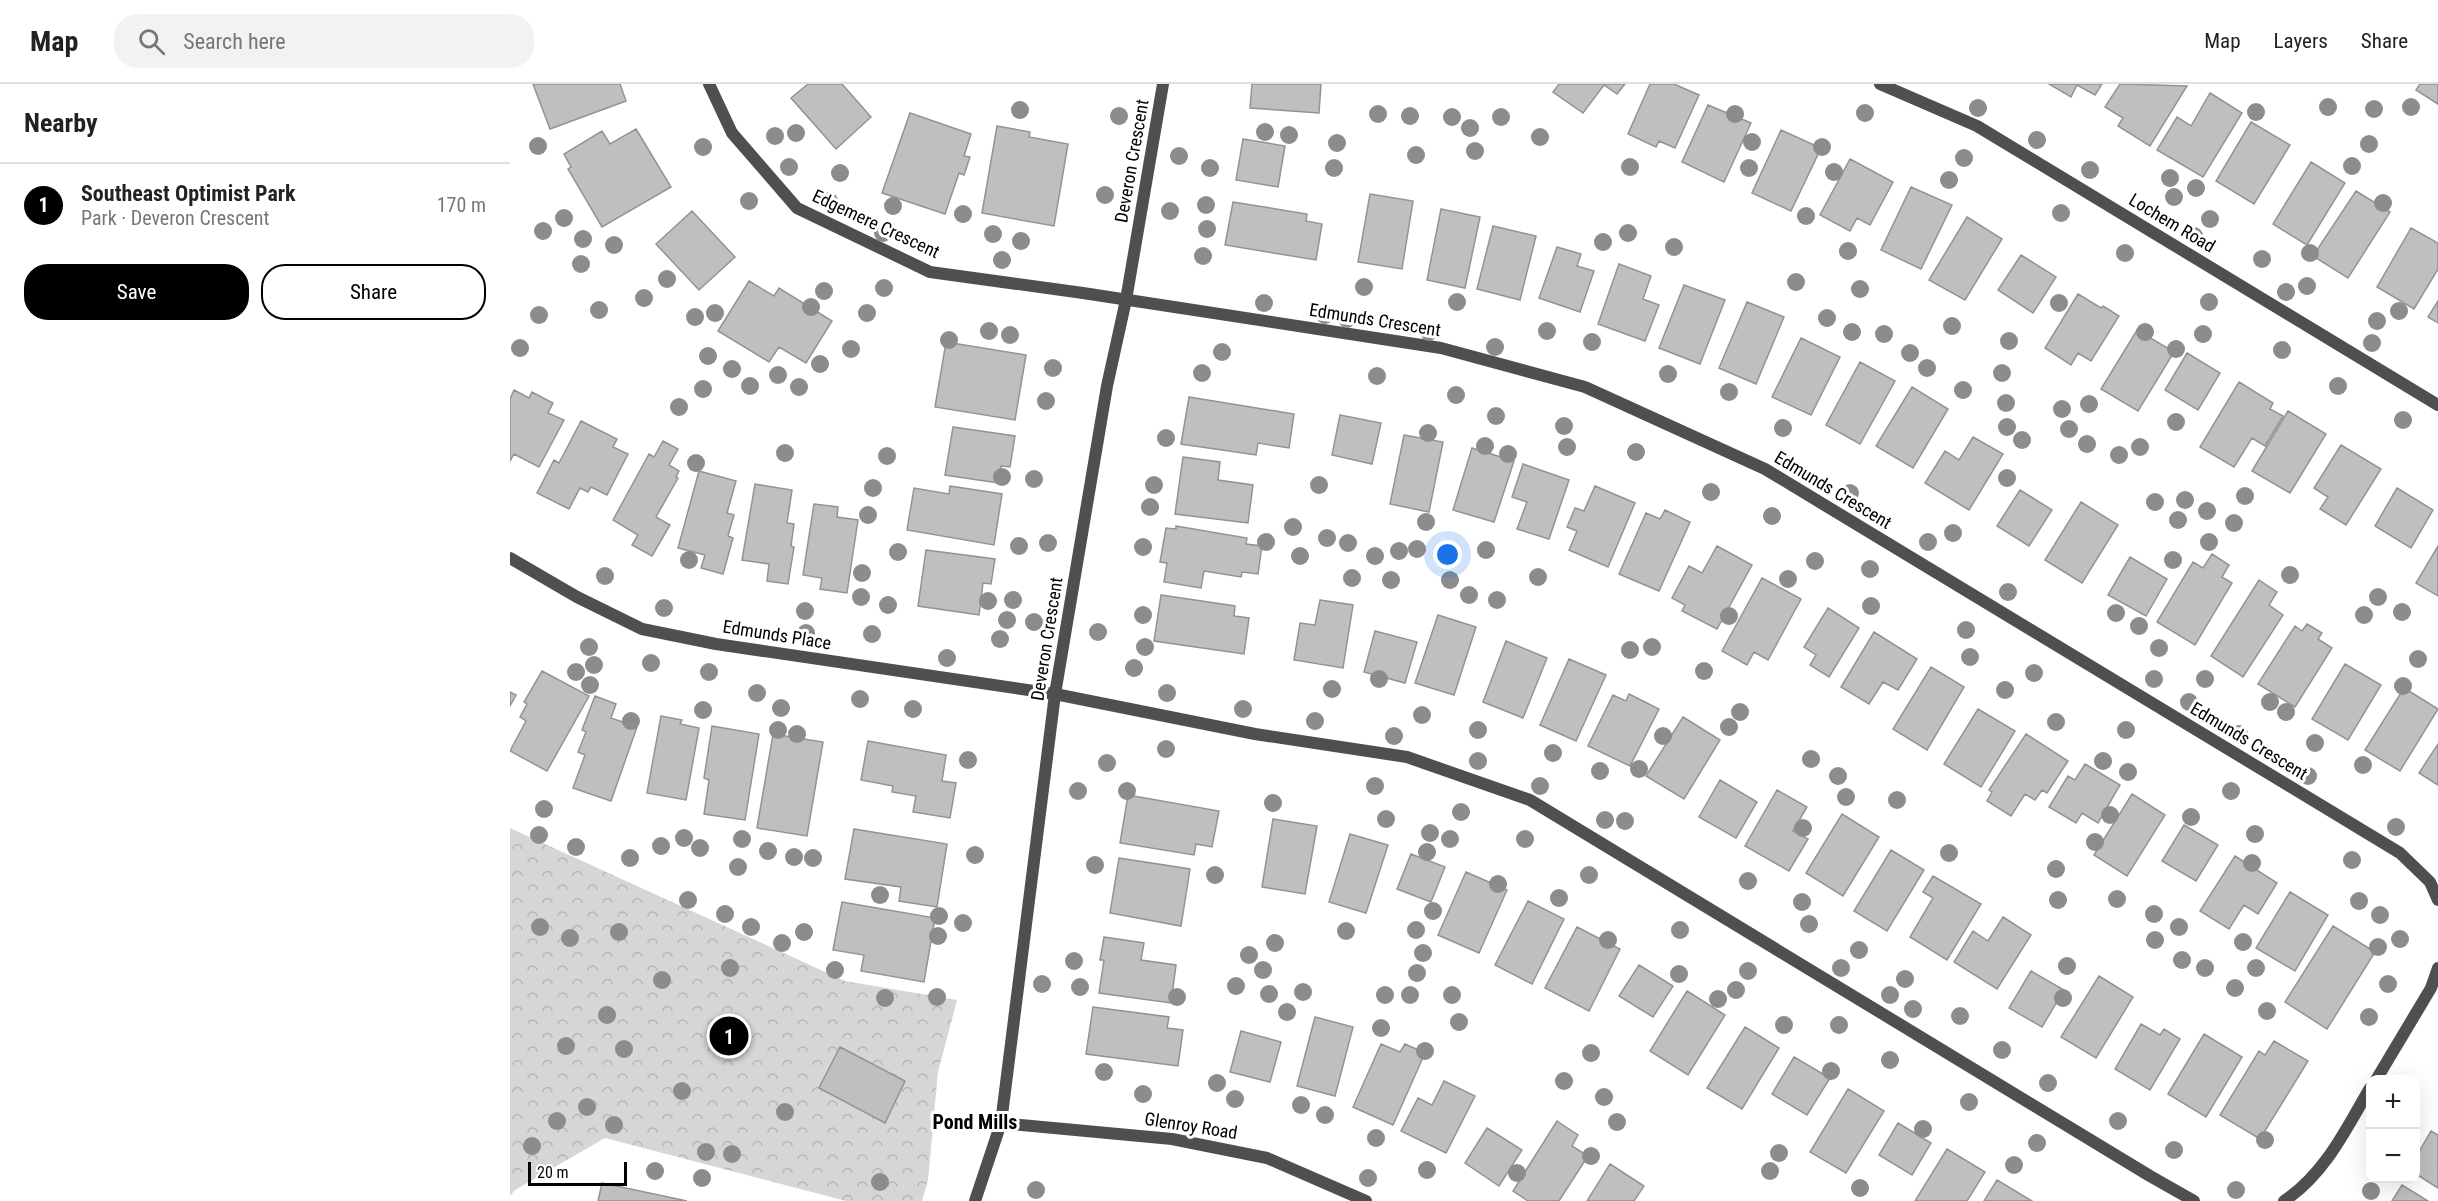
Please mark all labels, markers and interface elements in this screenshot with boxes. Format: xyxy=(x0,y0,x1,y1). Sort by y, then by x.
search box xyxy=(114,14,534,68)
text: Map xyxy=(30,25,78,58)
icon: search xyxy=(135,25,168,58)
text: Search here xyxy=(183,29,286,54)
text: Map xyxy=(2204,29,2241,53)
text: Layers xyxy=(2274,29,2328,53)
text: Share xyxy=(2361,29,2408,53)
street label: Deveron Crescent xyxy=(1110,98,1153,224)
text: Nearby xyxy=(24,108,98,138)
text: Southeast Optimist Park xyxy=(81,181,296,206)
street label: Edgemere Crescent xyxy=(809,185,943,262)
street label: Lochem Road xyxy=(2125,189,2219,257)
text: 1 xyxy=(38,193,49,217)
text: 170 m xyxy=(437,193,486,217)
text: Park · Deveron Crescent xyxy=(81,206,269,230)
button: Save xyxy=(24,264,249,320)
button: Share xyxy=(261,264,486,320)
street label: Edmunds Crescent xyxy=(1308,299,1442,340)
street label: Edmunds Crescent xyxy=(1771,446,1896,533)
your location xyxy=(1433,540,1462,569)
street label: Deveron Crescent xyxy=(1026,576,1067,702)
street label: Edmunds Place xyxy=(721,616,833,653)
street label: Edmunds Crescent xyxy=(2187,697,2312,784)
pin: 1 xyxy=(710,1014,748,1058)
map controls xyxy=(2366,1075,2420,1183)
button: + xyxy=(2366,1075,2420,1129)
street label: Glenroy Road xyxy=(1143,1108,1239,1143)
district label: Pond Mills xyxy=(933,1110,1017,1134)
button: − xyxy=(2366,1129,2420,1183)
scale bar xyxy=(528,1159,627,1186)
text: 20 m xyxy=(537,1163,569,1182)

